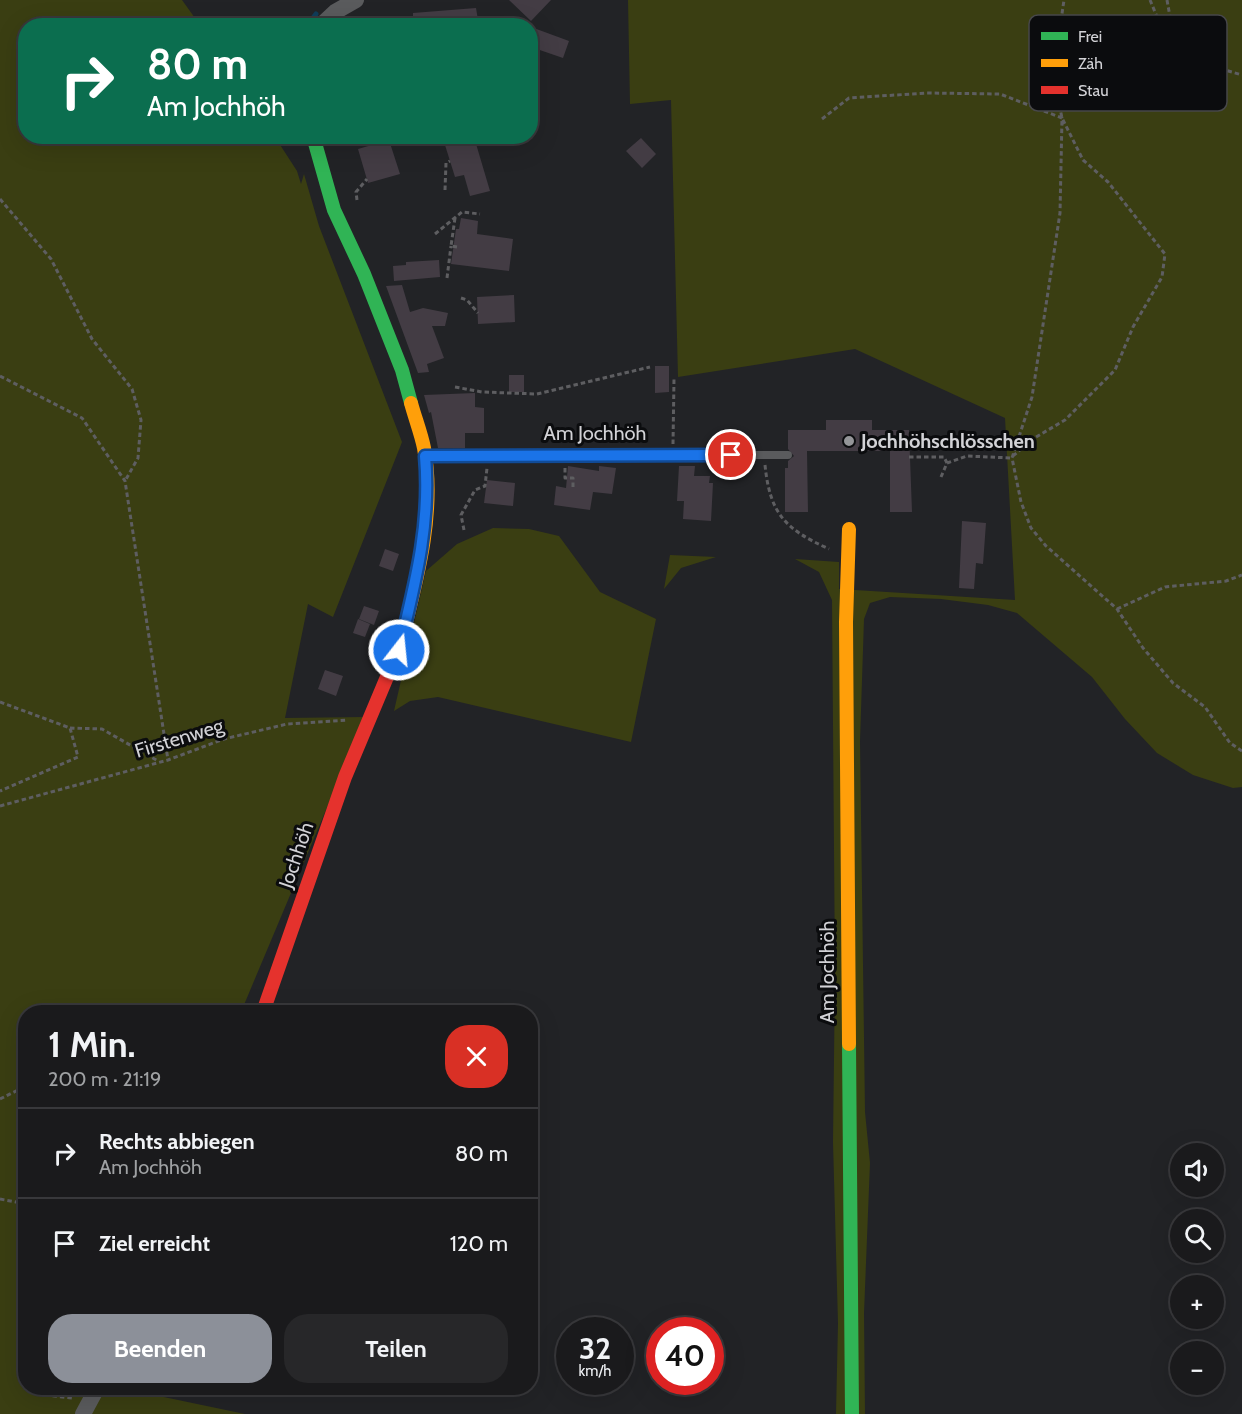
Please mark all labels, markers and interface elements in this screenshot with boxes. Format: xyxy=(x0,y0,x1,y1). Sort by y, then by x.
legend xyxy=(1029,15,1227,111)
text: Frei xyxy=(1078,27,1102,46)
text: 80 m xyxy=(147,38,248,90)
icon: right xyxy=(48,42,126,120)
text: Zäh xyxy=(1078,54,1103,73)
text: Stau xyxy=(1078,81,1109,100)
text: Am Jochhöh xyxy=(147,90,286,123)
street label: Am Jochhöh xyxy=(544,421,646,445)
pin xyxy=(705,429,756,480)
place label: Jochhöhschlösschen xyxy=(860,429,1035,453)
marker: Jochhöhschlösschen xyxy=(842,434,856,448)
icon: arrive xyxy=(714,438,747,471)
position arrow xyxy=(367,618,431,682)
street label: Firstenweg xyxy=(132,713,227,763)
street label: Jochhöh xyxy=(273,819,318,892)
street label: Am Jochhöh xyxy=(815,921,839,1023)
text: 1 Min. xyxy=(48,1022,136,1066)
button: close xyxy=(445,1025,508,1088)
text: 200 m · 21:19 xyxy=(48,1067,161,1091)
text: Rechts abbiegen xyxy=(99,1128,255,1155)
icon: right xyxy=(48,1137,81,1170)
text: 80 m xyxy=(455,1140,508,1167)
map controls xyxy=(1170,1143,1224,1395)
button: sound xyxy=(1170,1143,1224,1197)
text: Am Jochhöh xyxy=(99,1155,202,1179)
button: search xyxy=(1170,1209,1224,1263)
icon: arrive xyxy=(48,1227,81,1260)
text: Ziel erreicht xyxy=(99,1230,210,1257)
text: 120 m xyxy=(450,1230,508,1257)
button: + xyxy=(1170,1275,1224,1329)
button: Beenden xyxy=(48,1314,272,1383)
button: Teilen xyxy=(284,1314,508,1383)
speed limit sign: 40 xyxy=(646,1317,724,1395)
text: 32 xyxy=(579,1330,611,1367)
button: − xyxy=(1170,1341,1224,1395)
text: km/h xyxy=(579,1362,611,1380)

